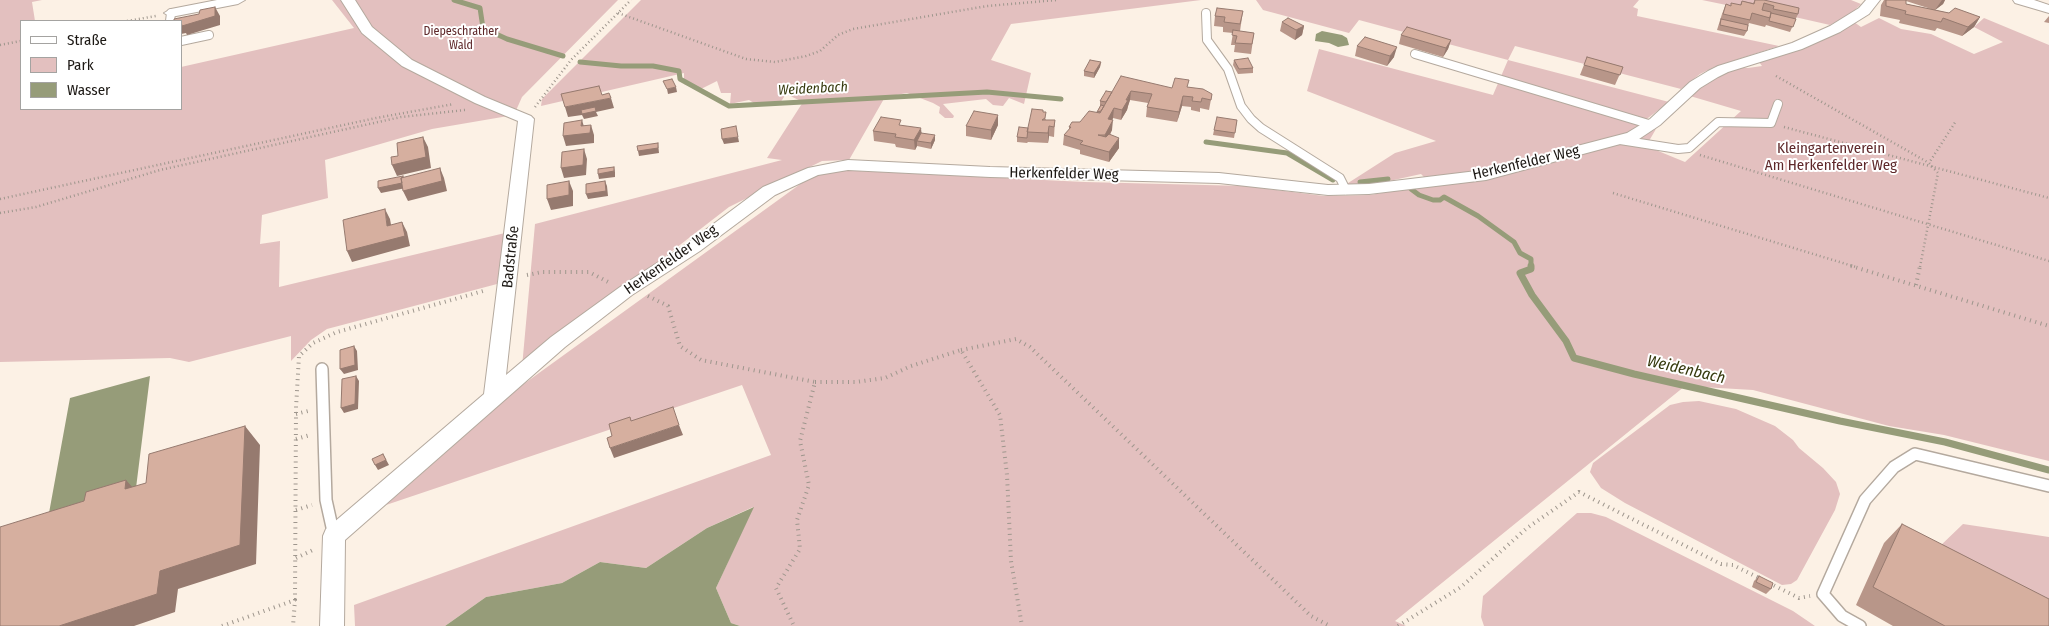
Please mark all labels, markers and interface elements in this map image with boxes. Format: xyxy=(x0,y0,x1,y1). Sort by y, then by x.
legend xyxy=(20,20,182,110)
park label: Diepeschrather Wald xyxy=(424,25,498,53)
text: Straße xyxy=(67,31,107,49)
text: Park xyxy=(67,56,94,74)
water label: Weidenbach xyxy=(778,79,848,99)
text: Wasser xyxy=(67,81,110,99)
park label: Kleingartenverein Am Herkenfelder Weg xyxy=(1765,140,1897,175)
street label: Herkenfelder Weg xyxy=(1471,142,1581,184)
street label: Herkenfelder Weg xyxy=(1009,164,1119,184)
street label: Herkenfelder Weg xyxy=(621,221,721,299)
street label: Badstraße xyxy=(499,225,523,289)
water label: Weidenbach xyxy=(1645,352,1727,388)

